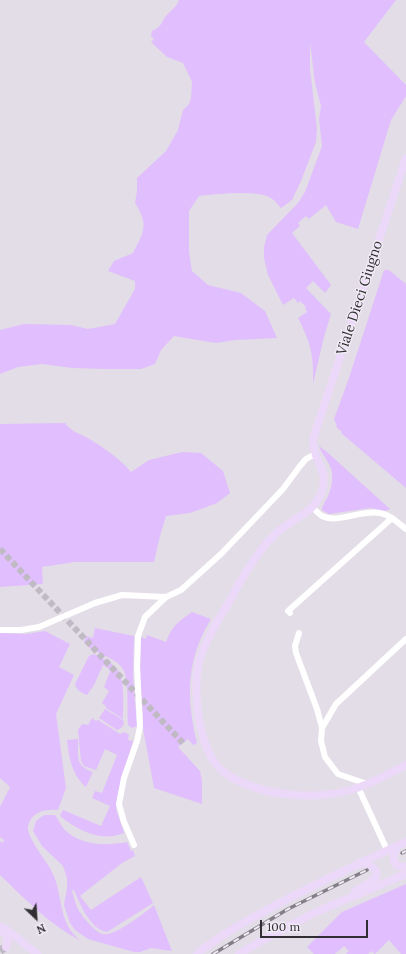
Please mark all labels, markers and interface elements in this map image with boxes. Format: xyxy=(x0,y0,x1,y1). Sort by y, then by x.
street label: Viale Dieci Giugno xyxy=(334,239,386,357)
north arrow xyxy=(16,898,56,938)
scale bar xyxy=(262,912,370,938)
text: 100 m xyxy=(267,919,300,934)
text: N xyxy=(34,921,48,937)

